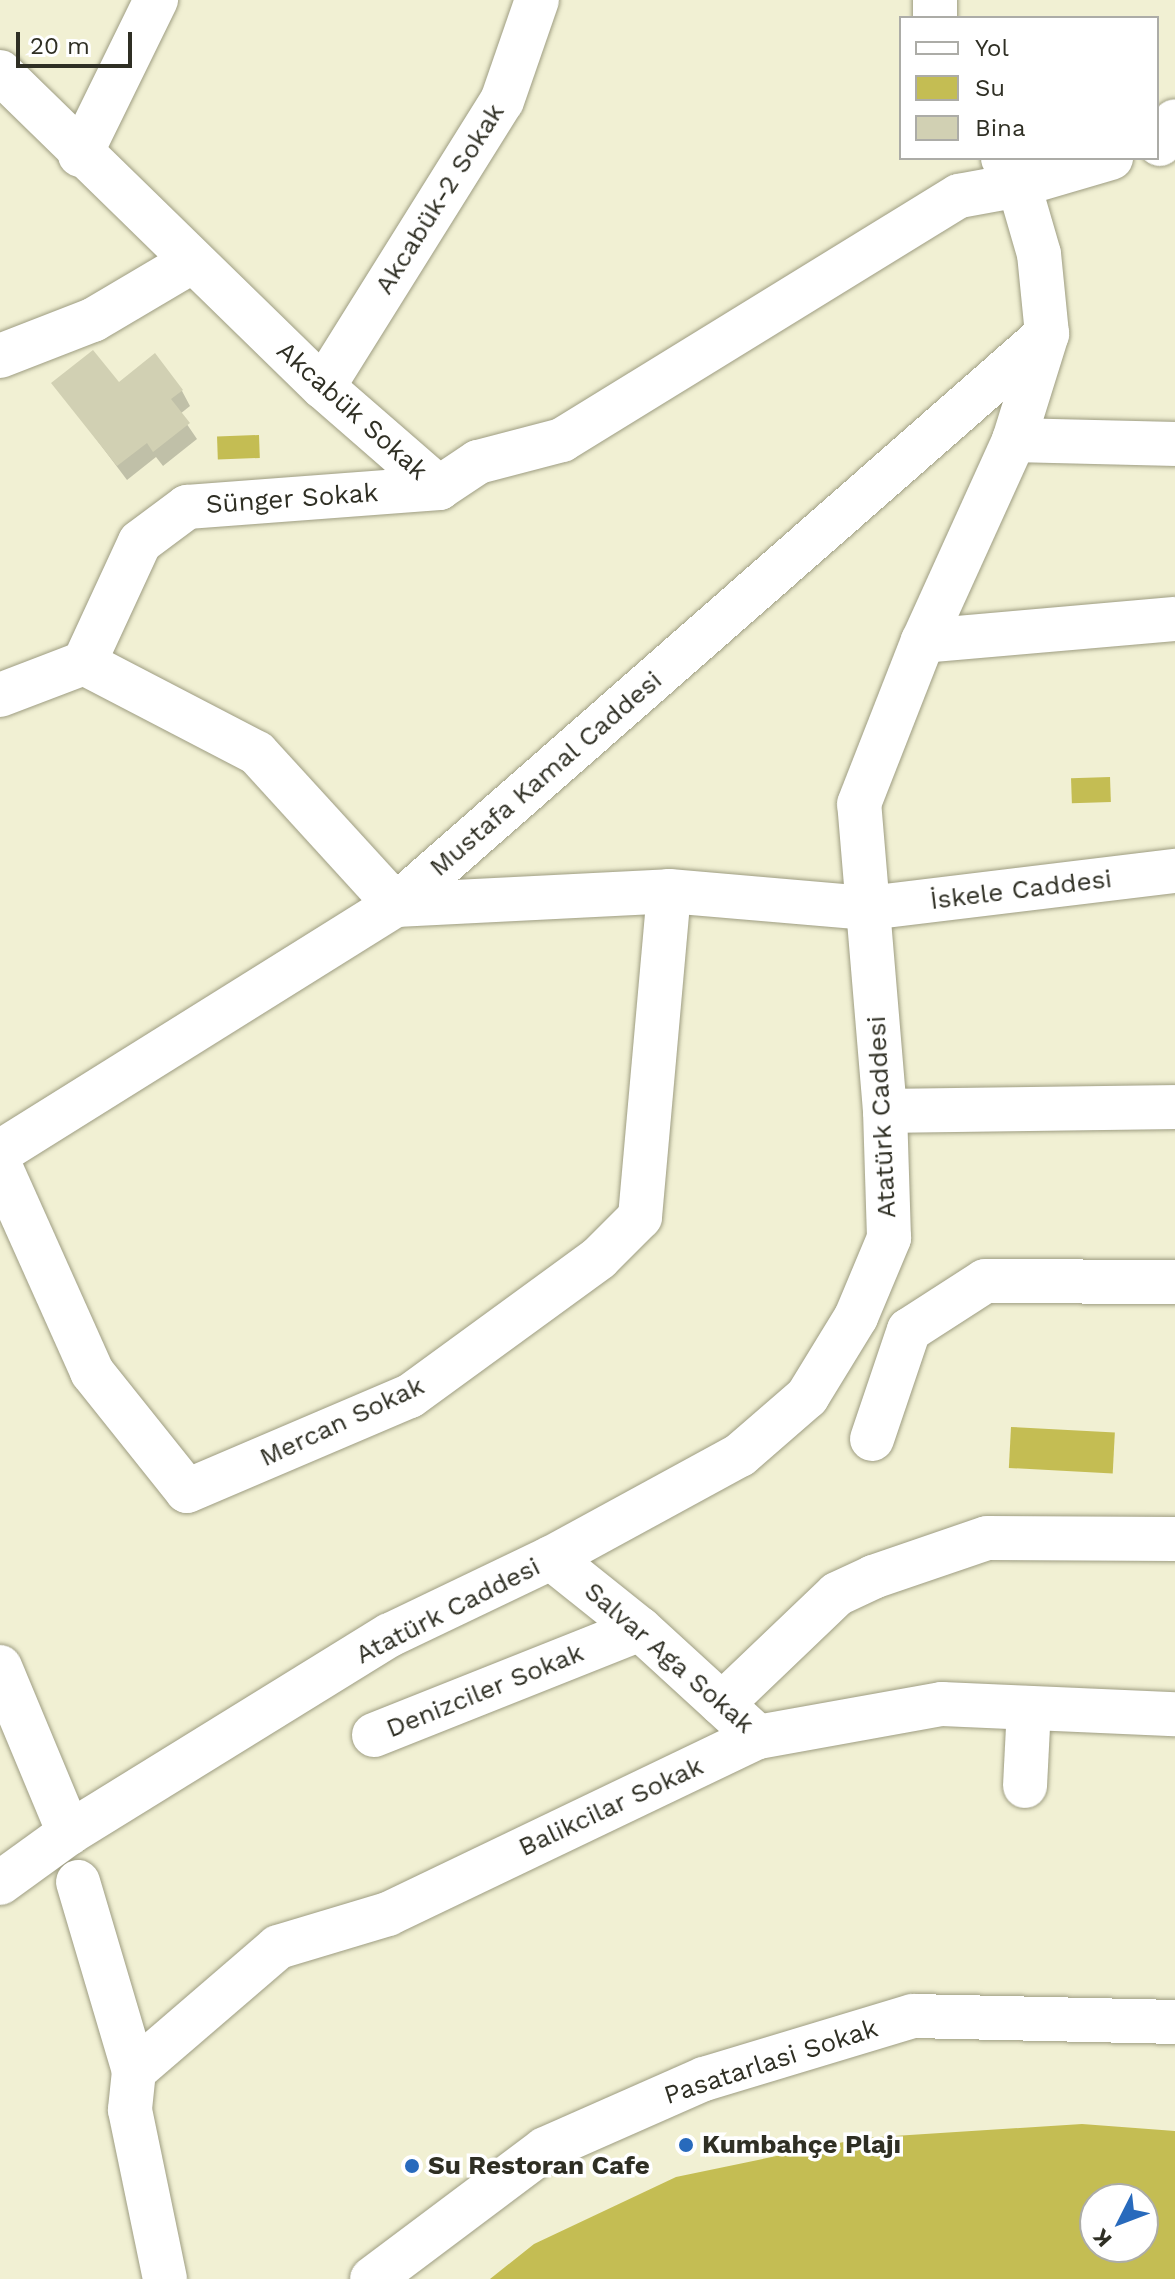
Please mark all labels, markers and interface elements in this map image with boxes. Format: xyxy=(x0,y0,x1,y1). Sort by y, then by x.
scale bar xyxy=(20,16,136,66)
legend xyxy=(899,16,1159,160)
text: 20 m xyxy=(30,32,90,60)
text: Yol xyxy=(975,34,1009,62)
text: Su xyxy=(975,74,1005,102)
street label: Akcabük-2 Sokak xyxy=(369,98,511,300)
text: Bina xyxy=(975,114,1026,142)
street label: Akcabük Sokak xyxy=(270,335,434,487)
street label: Sünger Sokak xyxy=(205,477,379,521)
street label: Mustafa Kamal Caddesi xyxy=(423,664,669,884)
street label: İskele Caddesi xyxy=(928,863,1114,917)
street label: Atatürk Caddesi xyxy=(861,1015,903,1219)
street label: Mercan Sokak xyxy=(255,1370,429,1474)
street label: Atatürk Caddesi xyxy=(350,1551,546,1671)
street label: Salvar Aga Sokak xyxy=(577,1575,761,1741)
street label: Denizciler Sokak xyxy=(382,1637,588,1745)
street label: Balikcilar Sokak xyxy=(513,1750,709,1864)
street label: Pasatarlasi Sokak xyxy=(660,2013,882,2111)
place label: Kumbahçe Plajı xyxy=(702,2129,901,2161)
marker: Kumbahçe Plajı xyxy=(677,2136,695,2154)
place label: Su Restoran Cafe xyxy=(428,2150,650,2182)
marker: Su Restoran Cafe xyxy=(403,2157,421,2175)
north arrow xyxy=(1079,2183,1159,2263)
text: K xyxy=(1088,2224,1117,2252)

